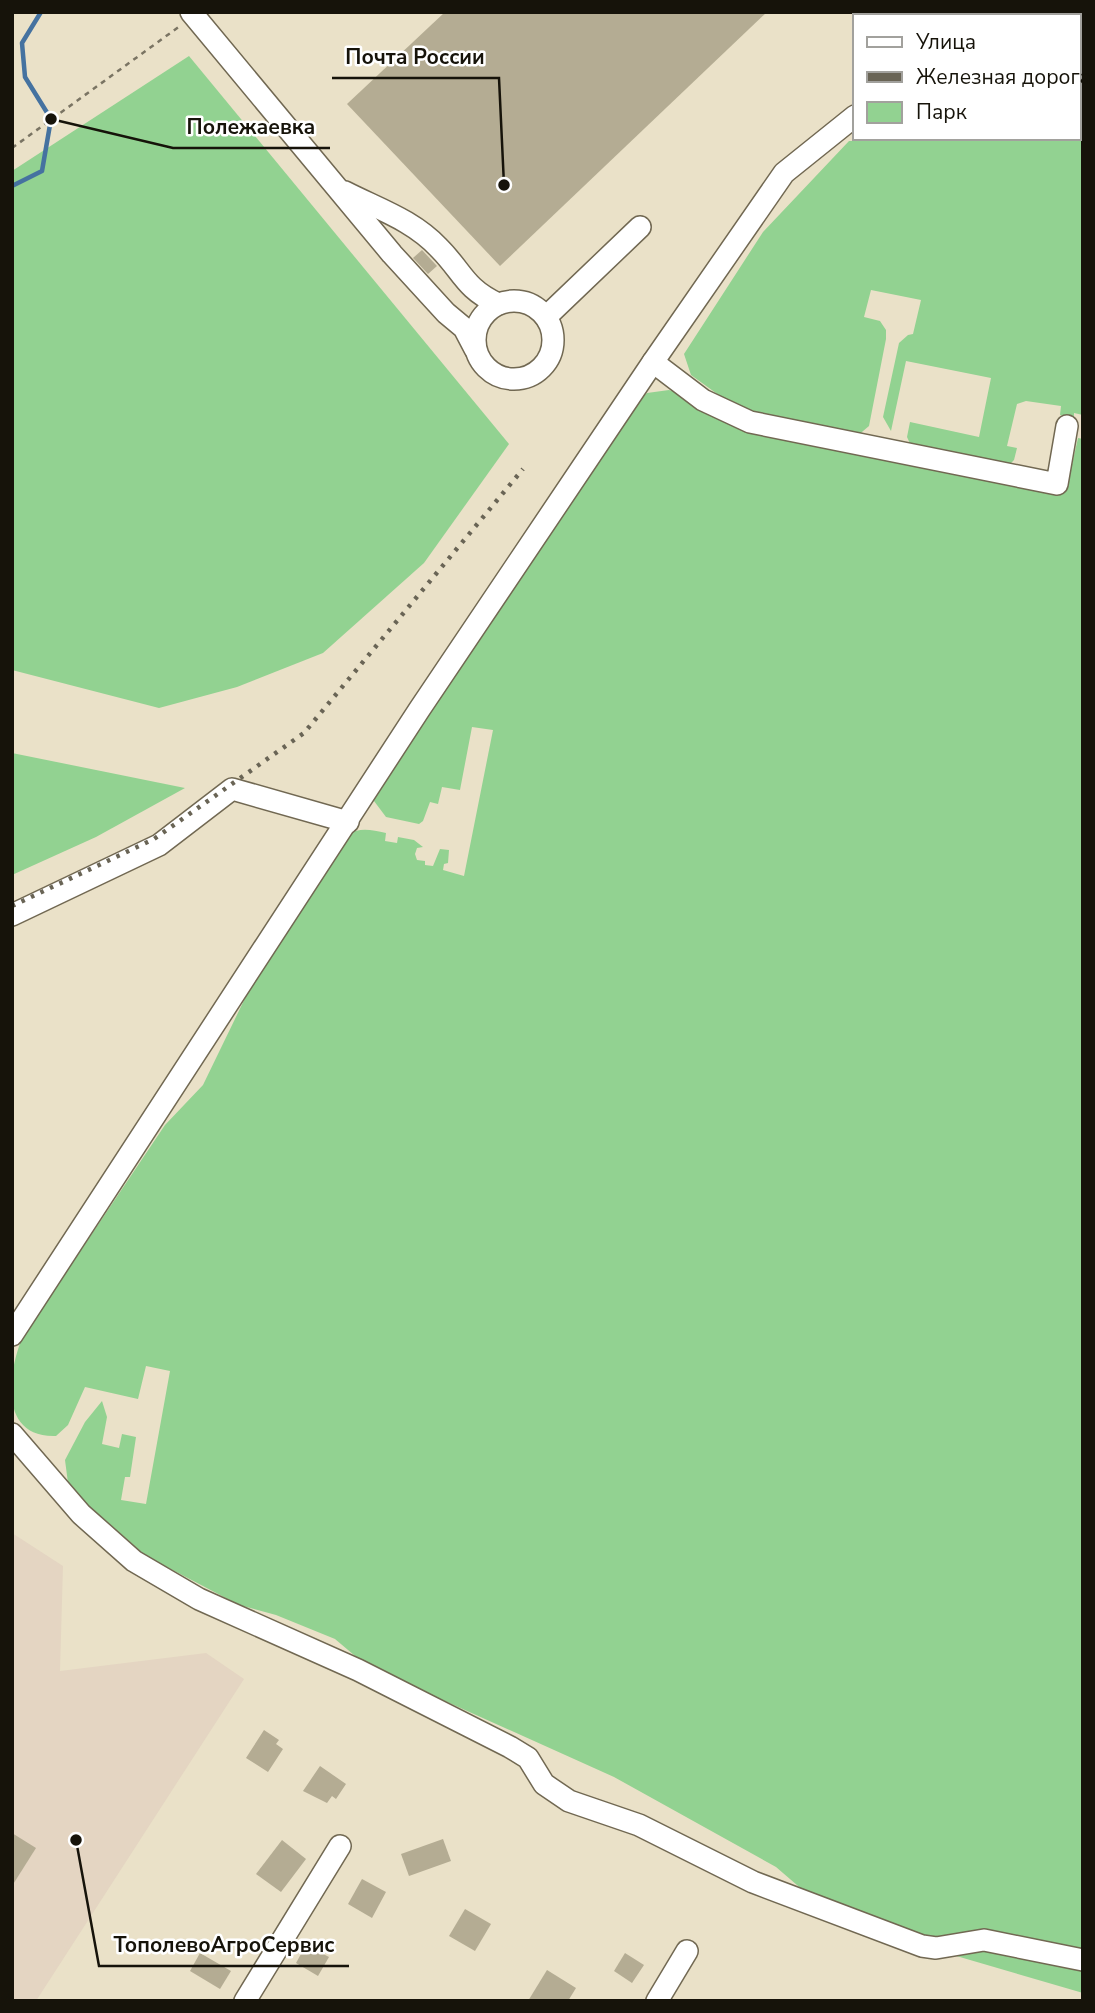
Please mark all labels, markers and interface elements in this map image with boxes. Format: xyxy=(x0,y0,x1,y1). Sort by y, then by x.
legend xyxy=(853,14,1081,140)
text: Улица xyxy=(915,28,976,56)
callout: Почта России xyxy=(332,36,499,78)
text: Почта России xyxy=(345,43,485,71)
text: Железная дорога xyxy=(916,63,1091,91)
text: Парк xyxy=(916,98,968,126)
callout: Полежаевка xyxy=(173,106,330,148)
text: Полежаевка xyxy=(187,113,315,141)
callout: ТополевоАгроСервис xyxy=(99,1924,349,1966)
text: ТополевоАгроСервис xyxy=(113,1931,335,1959)

